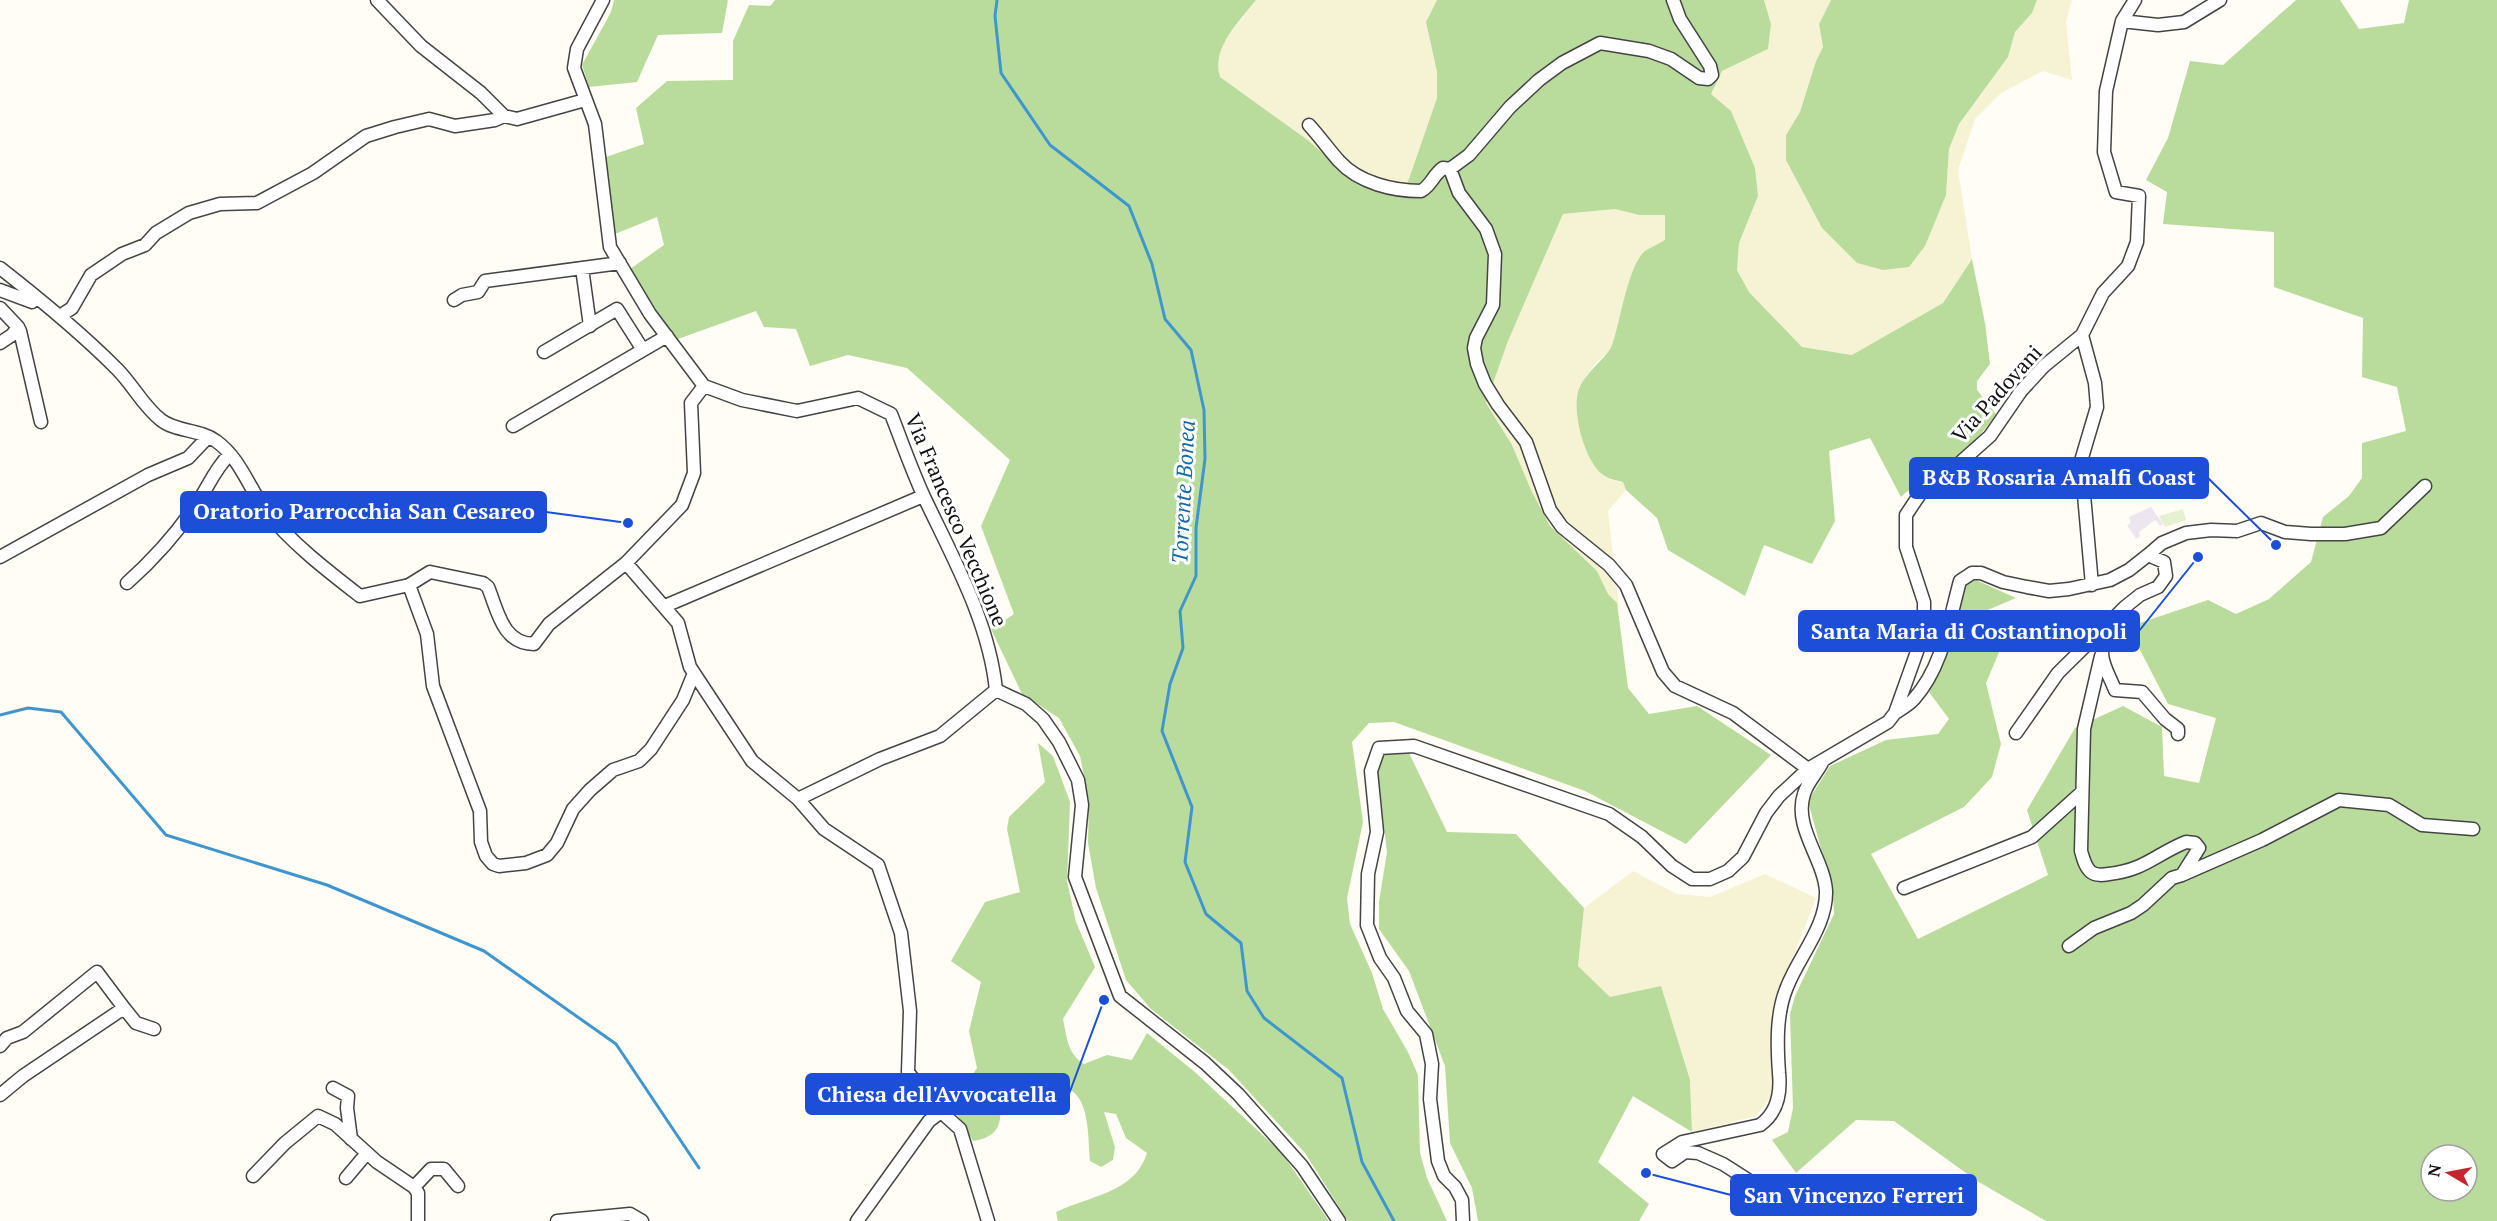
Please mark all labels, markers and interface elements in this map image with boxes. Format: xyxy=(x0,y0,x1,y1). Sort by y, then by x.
street label: Via Padovani xyxy=(1945,338,2048,448)
street label: Via Francesco Vecchione xyxy=(899,409,1015,630)
water label: Torrente Bonea xyxy=(1164,419,1201,565)
callout: B&B Rosaria Amalfi Coast xyxy=(1910,458,2208,498)
text: B&B Rosaria Amalfi Coast xyxy=(1922,462,2196,491)
callout: Oratorio Parrocchia San Cesareo xyxy=(181,492,546,532)
text: Oratorio Parrocchia San Cesareo xyxy=(193,496,535,525)
callout: Santa Maria di Costantinopoli xyxy=(1799,611,2139,651)
text: Santa Maria di Costantinopoli xyxy=(1811,616,2127,645)
callout: Chiesa dell'Avvocatella xyxy=(806,1074,1069,1114)
text: Chiesa dell'Avvocatella xyxy=(817,1079,1057,1108)
north arrow xyxy=(2419,1143,2479,1203)
text: N xyxy=(2422,1163,2446,1178)
callout: San Vincenzo Ferreri xyxy=(1731,1175,1976,1215)
text: San Vincenzo Ferreri xyxy=(1744,1180,1964,1209)

